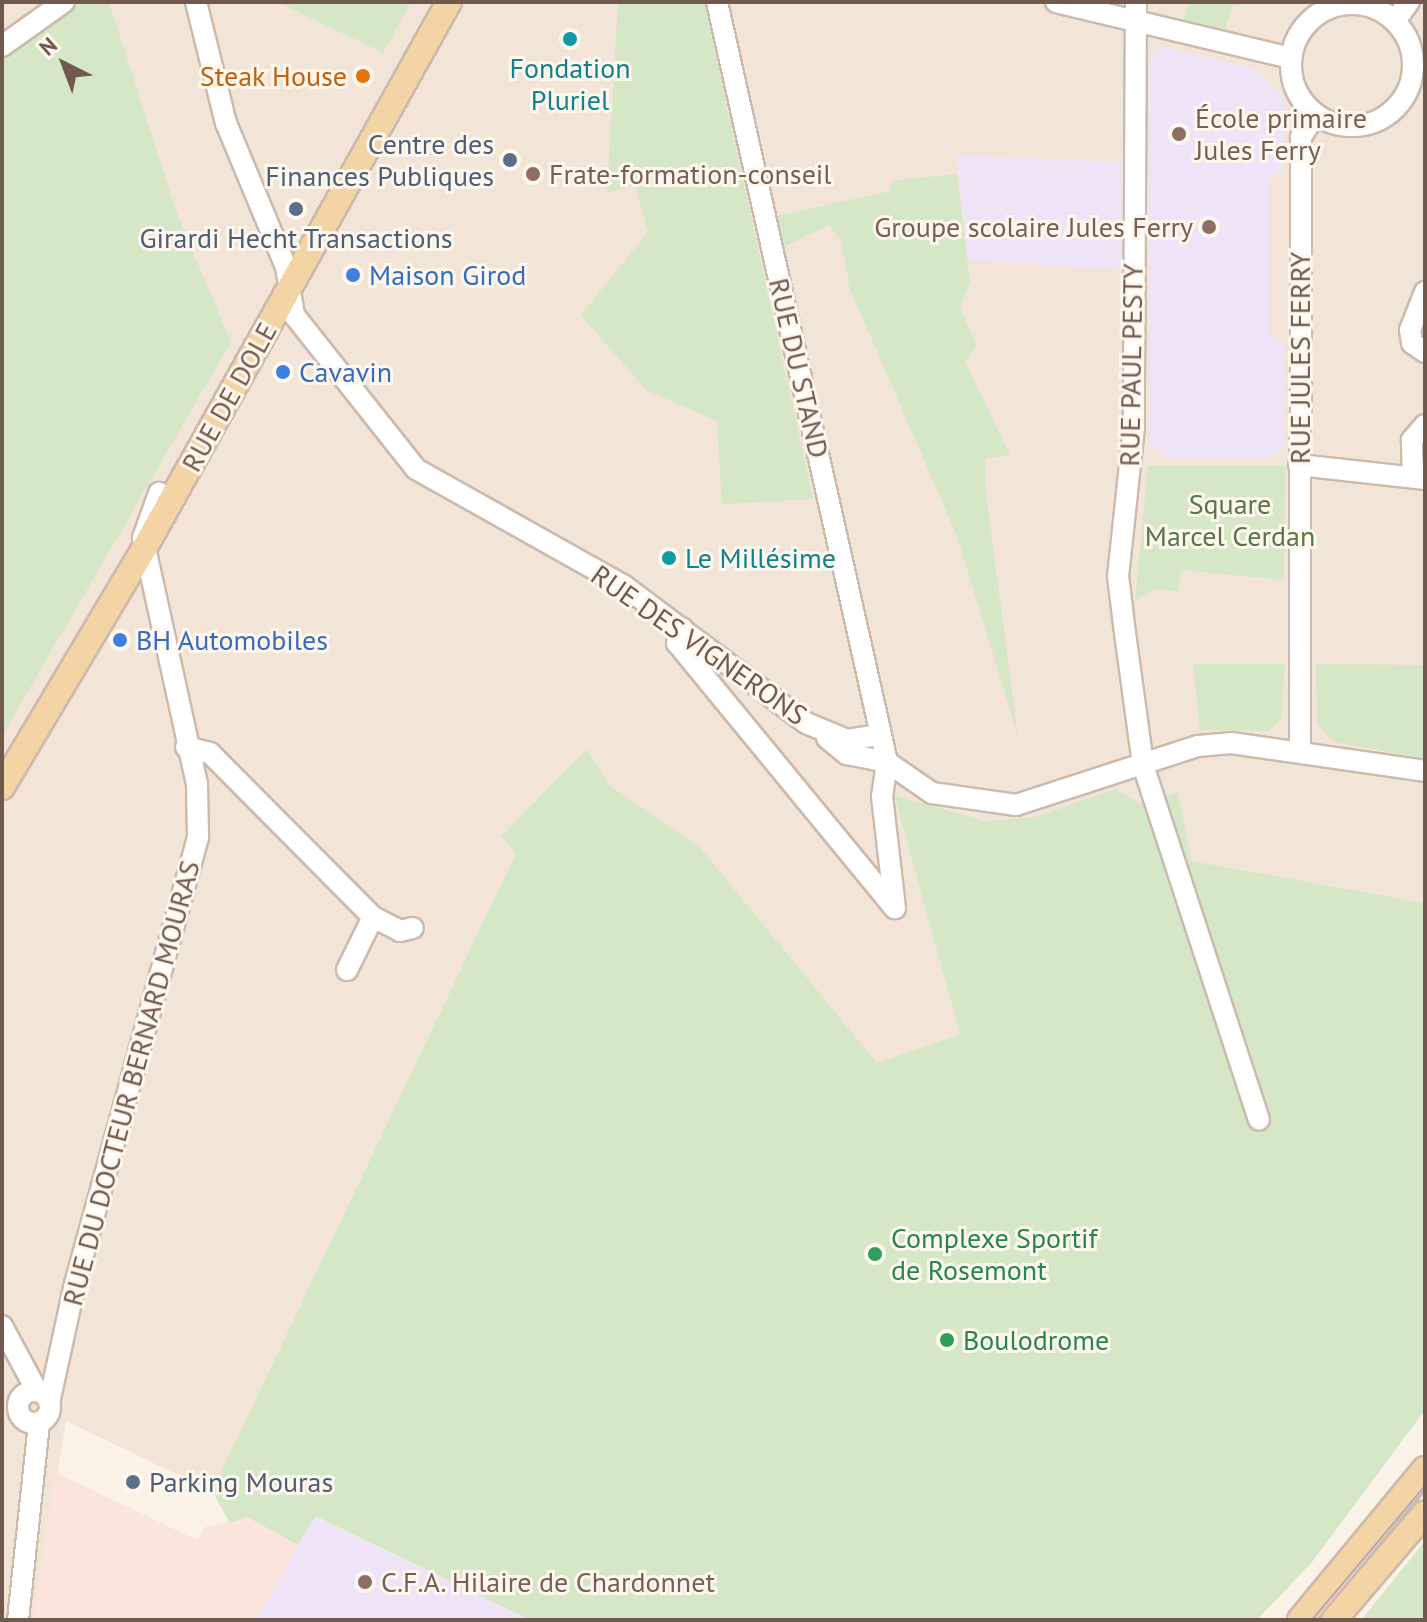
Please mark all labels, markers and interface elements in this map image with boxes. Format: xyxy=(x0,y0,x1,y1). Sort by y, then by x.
north arrow xyxy=(24,24,104,104)
marker: Fondation Pluriel xyxy=(561,30,579,48)
text: N xyxy=(33,31,63,61)
place label: Fondation Pluriel xyxy=(509,51,631,117)
place label: Steak House xyxy=(199,59,347,93)
marker: Steak House xyxy=(354,67,372,85)
place label: École primaire Jules Ferry xyxy=(1195,101,1367,167)
marker: École primaire Jules Ferry xyxy=(1170,125,1188,143)
place label: Centre des Finances Publiques xyxy=(265,127,494,193)
marker: Centre des Finances Publiques xyxy=(501,151,519,169)
place label: Frate-formation-conseil xyxy=(549,157,832,191)
marker: Frate-formation-conseil xyxy=(524,165,542,183)
marker: Girardi Hecht Transactions xyxy=(287,200,305,218)
place label: Groupe scolaire Jules Ferry xyxy=(874,210,1193,244)
marker: Groupe scolaire Jules Ferry xyxy=(1200,218,1218,236)
place label: Girardi Hecht Transactions xyxy=(139,221,453,255)
street label: RUE JULES FERRY xyxy=(1283,252,1317,464)
place label: Maison Girod xyxy=(369,258,526,292)
street label: RUE PAUL PESTY xyxy=(1112,263,1150,467)
marker: Maison Girod xyxy=(344,266,362,284)
street label: RUE DU STAND xyxy=(762,275,836,461)
street label: RUE DE DOLE xyxy=(174,317,284,477)
place label: Cavavin xyxy=(299,355,392,389)
marker: Cavavin xyxy=(274,363,292,381)
park label: Square Marcel Cerdan xyxy=(1145,487,1315,553)
place label: Le Millésime xyxy=(685,541,836,575)
marker: Le Millésime xyxy=(660,549,678,567)
street label: RUE DES VIGNERONS xyxy=(584,558,814,732)
place label: BH Automobiles xyxy=(136,623,329,657)
marker: BH Automobiles xyxy=(111,631,129,649)
street label: RUE DU DOCTEUR BERNARD MOURAS xyxy=(55,857,207,1309)
place label: Complexe Sportif de Rosemont xyxy=(891,1221,1097,1287)
marker: Complexe Sportif de Rosemont xyxy=(866,1245,884,1263)
place label: Boulodrome xyxy=(963,1323,1109,1357)
marker: Boulodrome xyxy=(938,1331,956,1349)
place label: Parking Mouras xyxy=(149,1465,333,1499)
marker: Parking Mouras xyxy=(124,1473,142,1491)
place label: C.F.A. Hilaire de Chardonnet xyxy=(381,1565,717,1599)
marker: C.F.A. Hilaire de Chardonnet xyxy=(356,1573,374,1591)

